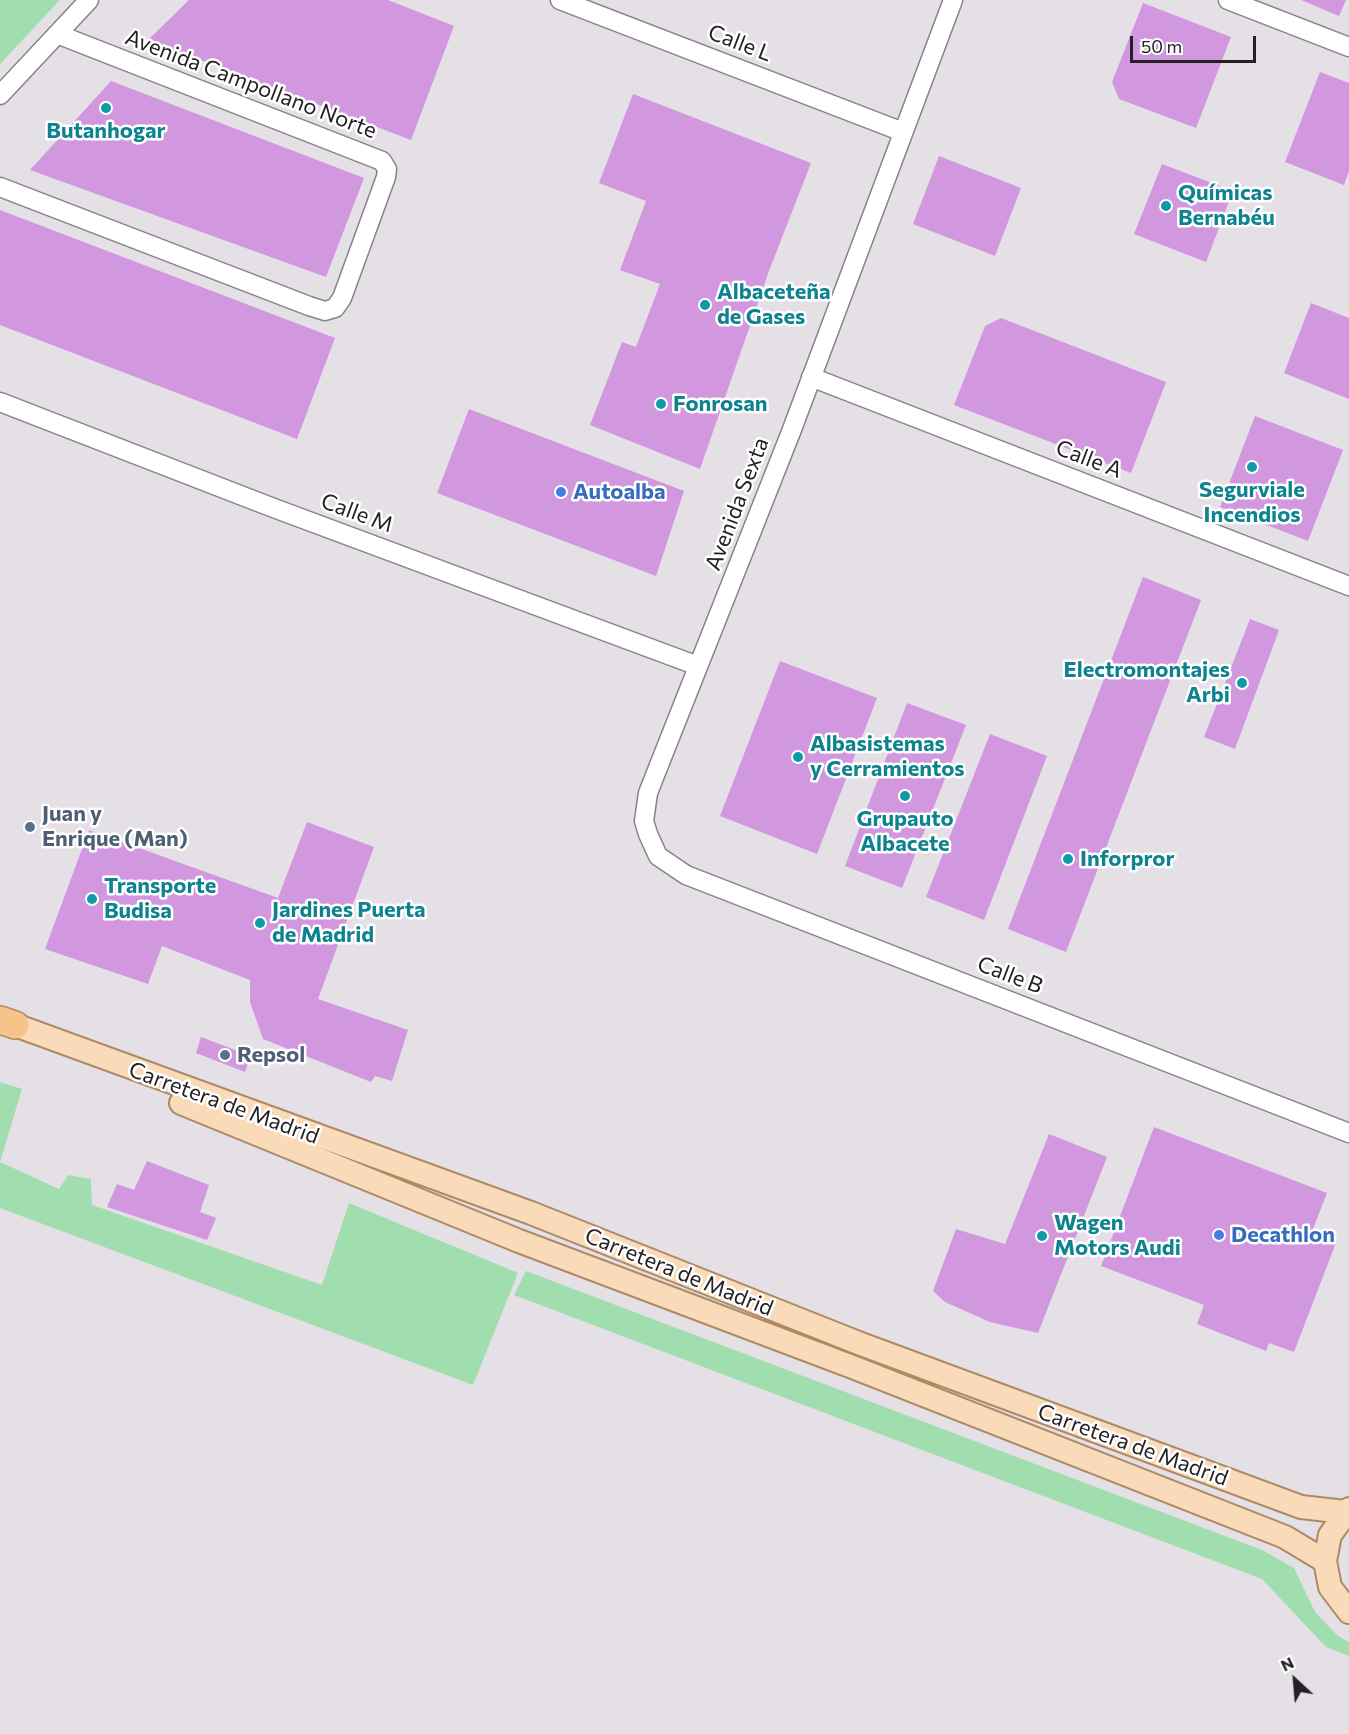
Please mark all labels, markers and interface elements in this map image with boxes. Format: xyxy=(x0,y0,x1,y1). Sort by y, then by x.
street label: Calle L xyxy=(704,19,776,67)
street label: Avenida Campollano Norte xyxy=(122,24,380,144)
scale bar xyxy=(1133,24,1259,62)
text: 50 m xyxy=(1141,35,1182,57)
marker: Butanhogar xyxy=(99,101,113,115)
place label: Butanhogar xyxy=(46,118,166,144)
place label: Químicas Bernabéu xyxy=(1178,180,1275,231)
marker: Químicas Bernabéu xyxy=(1159,199,1173,213)
place label: Albaceteña de Gases xyxy=(717,279,831,330)
marker: Albaceteña de Gases xyxy=(698,298,712,312)
place label: Fonrosan xyxy=(673,391,768,417)
marker: Fonrosan xyxy=(654,397,668,411)
street label: Avenida Sexta xyxy=(700,434,774,574)
street label: Calle A xyxy=(1052,434,1126,484)
marker: Segurviale Incendios xyxy=(1245,460,1259,474)
place label: Segurviale Incendios xyxy=(1199,477,1305,528)
place label: Autoalba xyxy=(573,479,666,505)
marker: Autoalba xyxy=(554,485,568,499)
street label: Calle M xyxy=(317,488,397,538)
place label: Electromontajes Arbi xyxy=(1064,657,1230,708)
marker: Electromontajes Arbi xyxy=(1235,676,1249,690)
place label: Albasistemas y Cerramientos xyxy=(810,731,964,782)
marker: Albasistemas y Cerramientos xyxy=(791,750,805,764)
marker: Grupauto Albacete xyxy=(898,789,912,803)
place label: Juan y Enrique (Man) xyxy=(42,801,188,852)
place label: Grupauto Albacete xyxy=(856,806,954,858)
marker: Juan y Enrique (Man) xyxy=(23,820,37,834)
place label: Inforpror xyxy=(1080,846,1175,872)
marker: Inforpror xyxy=(1061,852,1075,866)
place label: Transporte Budisa xyxy=(104,873,216,924)
marker: Transporte Budisa xyxy=(85,892,99,906)
place label: Jardines Puerta de Madrid xyxy=(272,897,426,948)
marker: Jardines Puerta de Madrid xyxy=(253,916,267,930)
street label: Calle B xyxy=(974,951,1046,999)
place label: Repsol xyxy=(237,1042,305,1068)
marker: Repsol xyxy=(218,1048,232,1062)
street label: Carretera de Madrid xyxy=(125,1056,323,1150)
place label: Wagen Motors Audi xyxy=(1054,1210,1181,1262)
street label: Carretera de Madrid xyxy=(581,1222,777,1322)
place label: Decathlon xyxy=(1231,1222,1335,1248)
marker: Decathlon xyxy=(1212,1228,1226,1242)
marker: Wagen Motors Audi xyxy=(1035,1229,1049,1243)
street label: Carretera de Madrid xyxy=(1034,1398,1232,1492)
north arrow xyxy=(1265,1650,1325,1710)
text: N xyxy=(1277,1652,1296,1675)

